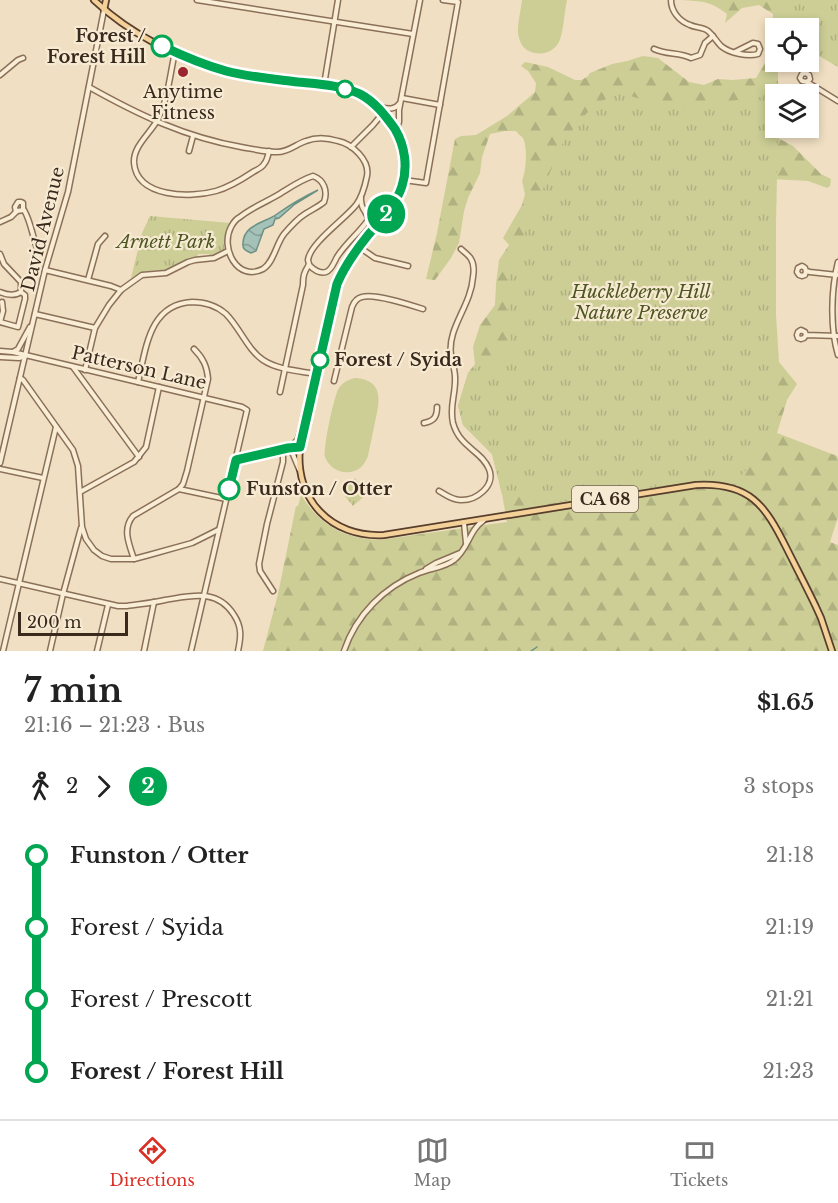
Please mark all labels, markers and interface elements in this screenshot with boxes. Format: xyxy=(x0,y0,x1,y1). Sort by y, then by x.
map controls xyxy=(765,18,819,138)
button: locate xyxy=(765,18,819,72)
place label: Forest / Forest Hill xyxy=(47,25,147,68)
marker: Forest / Forest Hill xyxy=(151,35,173,57)
marker: Anytime Fitness xyxy=(176,65,190,79)
unlabelled marker xyxy=(336,80,354,98)
place label: Anytime Fitness xyxy=(142,81,223,124)
button: layers xyxy=(765,84,819,138)
street label: David Avenue xyxy=(17,164,69,294)
line badge: 2 xyxy=(366,194,406,234)
text: 2 xyxy=(379,201,393,227)
park label: Arnett Park xyxy=(115,231,215,253)
park label: Huckleberry Hill Nature Preserve xyxy=(570,281,711,324)
street label: Patterson Lane xyxy=(69,342,209,394)
place label: Forest / Syida xyxy=(334,349,463,371)
marker: Forest / Syida xyxy=(311,351,329,369)
marker: Funston / Otter xyxy=(218,478,240,500)
place label: Funston / Otter xyxy=(246,478,392,500)
road number: CA 68 xyxy=(572,486,638,512)
scale bar xyxy=(18,609,128,636)
text: 200 m xyxy=(27,612,81,632)
text: 7 min xyxy=(24,670,122,711)
text: $1.65 xyxy=(757,689,814,716)
text: 21:16 – 21:23 · Bus xyxy=(24,713,205,737)
icon: walk xyxy=(24,770,57,803)
icon: forward xyxy=(87,770,120,803)
text: 2 xyxy=(141,773,155,799)
text: 2 xyxy=(66,774,78,798)
text: 3 stops xyxy=(744,774,814,798)
text: Funston / Otter xyxy=(70,842,249,869)
text: 21:18 xyxy=(766,843,814,867)
text: Forest / Syida xyxy=(70,914,224,941)
text: 21:19 xyxy=(765,915,814,939)
text: Forest / Prescott xyxy=(70,986,252,1013)
text: 21:21 xyxy=(766,987,814,1011)
text: Forest / Forest Hill xyxy=(70,1058,284,1085)
text: 21:23 xyxy=(762,1059,814,1083)
tab: Directions xyxy=(110,1134,195,1190)
tab: Map xyxy=(414,1134,451,1190)
tab: Tickets xyxy=(670,1134,728,1190)

